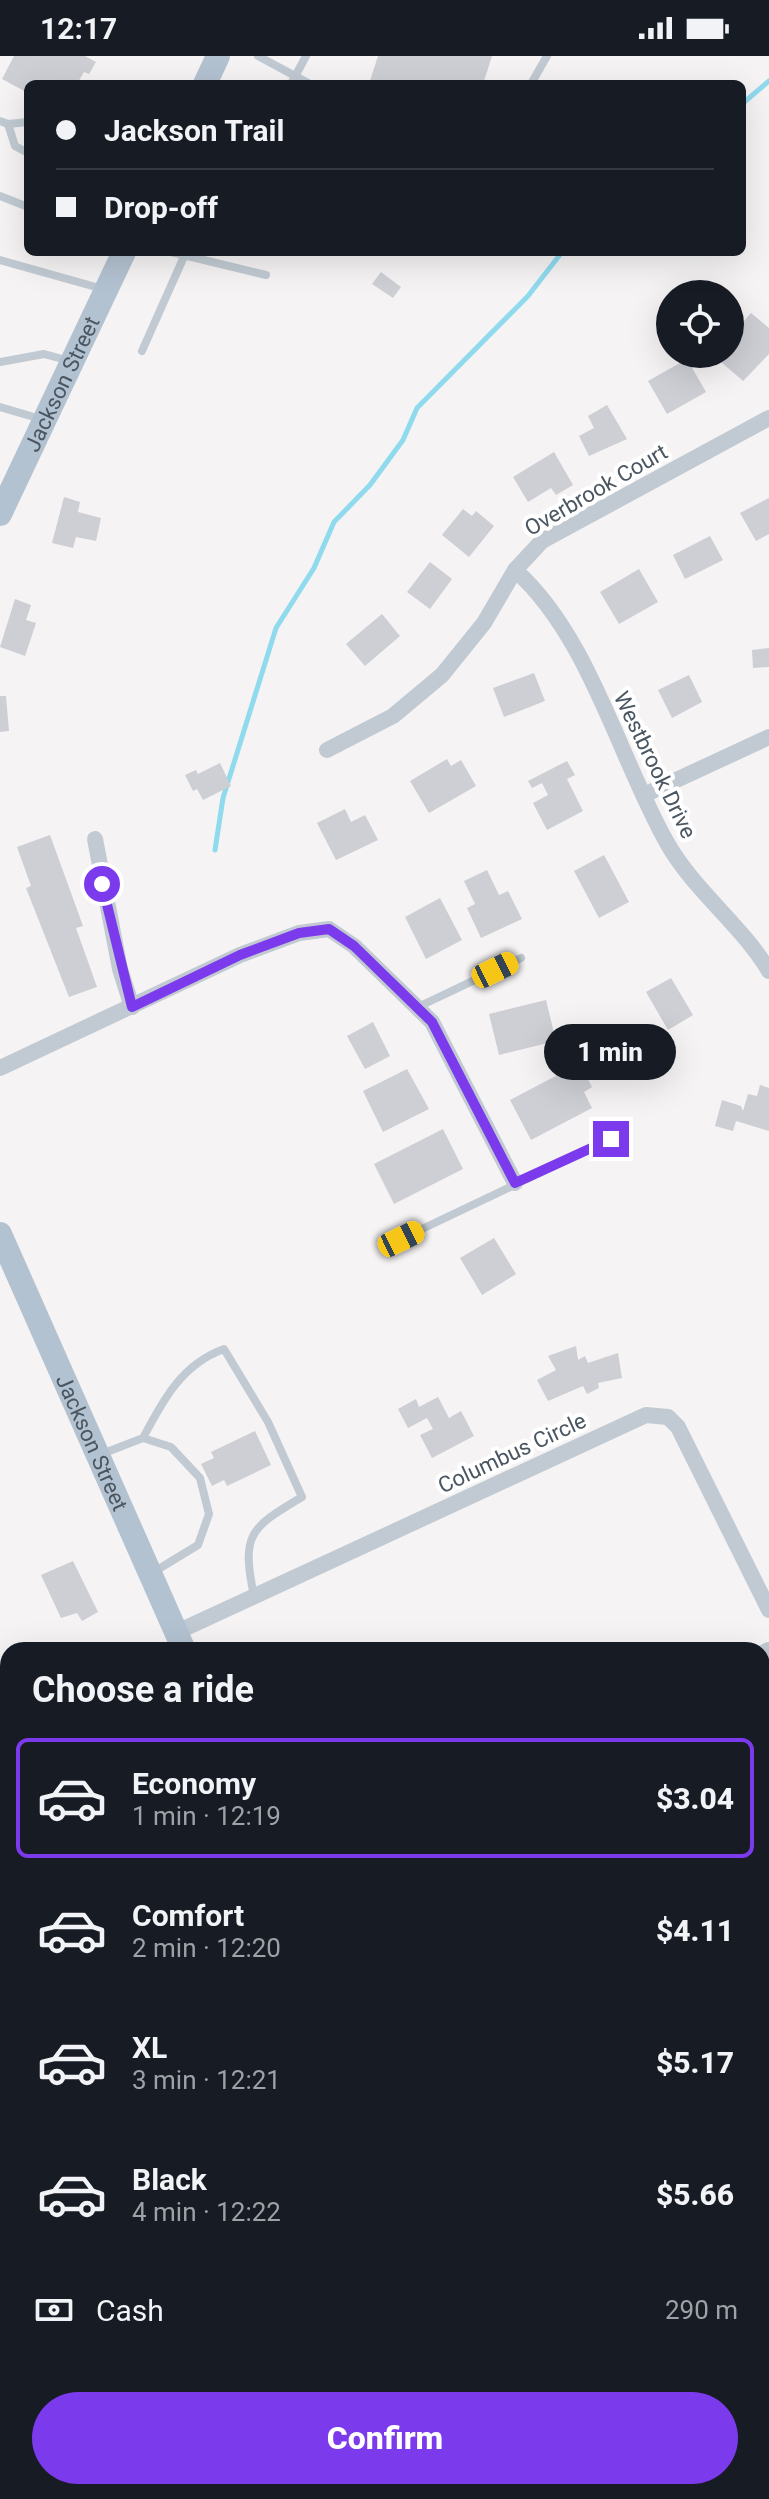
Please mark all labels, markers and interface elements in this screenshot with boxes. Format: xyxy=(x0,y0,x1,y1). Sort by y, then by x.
text: 12:17 xyxy=(40,11,117,46)
text: Jackson Trail xyxy=(104,113,284,148)
text: Drop-off xyxy=(104,190,218,225)
map controls xyxy=(656,280,744,368)
button: locate xyxy=(656,280,744,368)
street label: Jackson Street xyxy=(19,312,104,455)
street label: Overbrook Court xyxy=(520,439,672,541)
street label: Westbrook Drive xyxy=(609,688,701,842)
route start xyxy=(84,866,120,902)
car xyxy=(468,949,522,991)
callout: 1 min xyxy=(545,1023,677,1079)
text: 1 min xyxy=(577,1037,643,1067)
route end xyxy=(593,1121,629,1157)
car xyxy=(374,1218,428,1260)
street label: Jackson Street xyxy=(51,1371,133,1515)
street label: Columbus Circle xyxy=(434,1408,590,1498)
text: Choose a ride xyxy=(32,1669,254,1711)
icon: car xyxy=(36,1762,108,1834)
text: Economy xyxy=(132,1766,256,1801)
text: $3.04 xyxy=(656,1781,734,1816)
text: 1 min · 12:19 xyxy=(132,1801,281,1831)
icon: car xyxy=(36,1894,108,1966)
text: Comfort xyxy=(132,1898,244,1933)
text: $4.11 xyxy=(656,1913,734,1948)
text: 2 min · 12:20 xyxy=(132,1933,281,1963)
icon: car xyxy=(36,2026,108,2098)
text: XL xyxy=(132,2030,167,2065)
text: $5.17 xyxy=(656,2045,734,2080)
text: 3 min · 12:21 xyxy=(132,2065,281,2095)
icon: car xyxy=(36,2158,108,2230)
text: Black xyxy=(132,2162,207,2197)
text: $5.66 xyxy=(656,2177,734,2212)
text: 4 min · 12:22 xyxy=(132,2197,281,2227)
icon: cash xyxy=(32,2288,76,2332)
text: Cash xyxy=(96,2293,164,2328)
text: 290 m xyxy=(665,2295,738,2325)
button: Confirm xyxy=(32,2392,738,2484)

